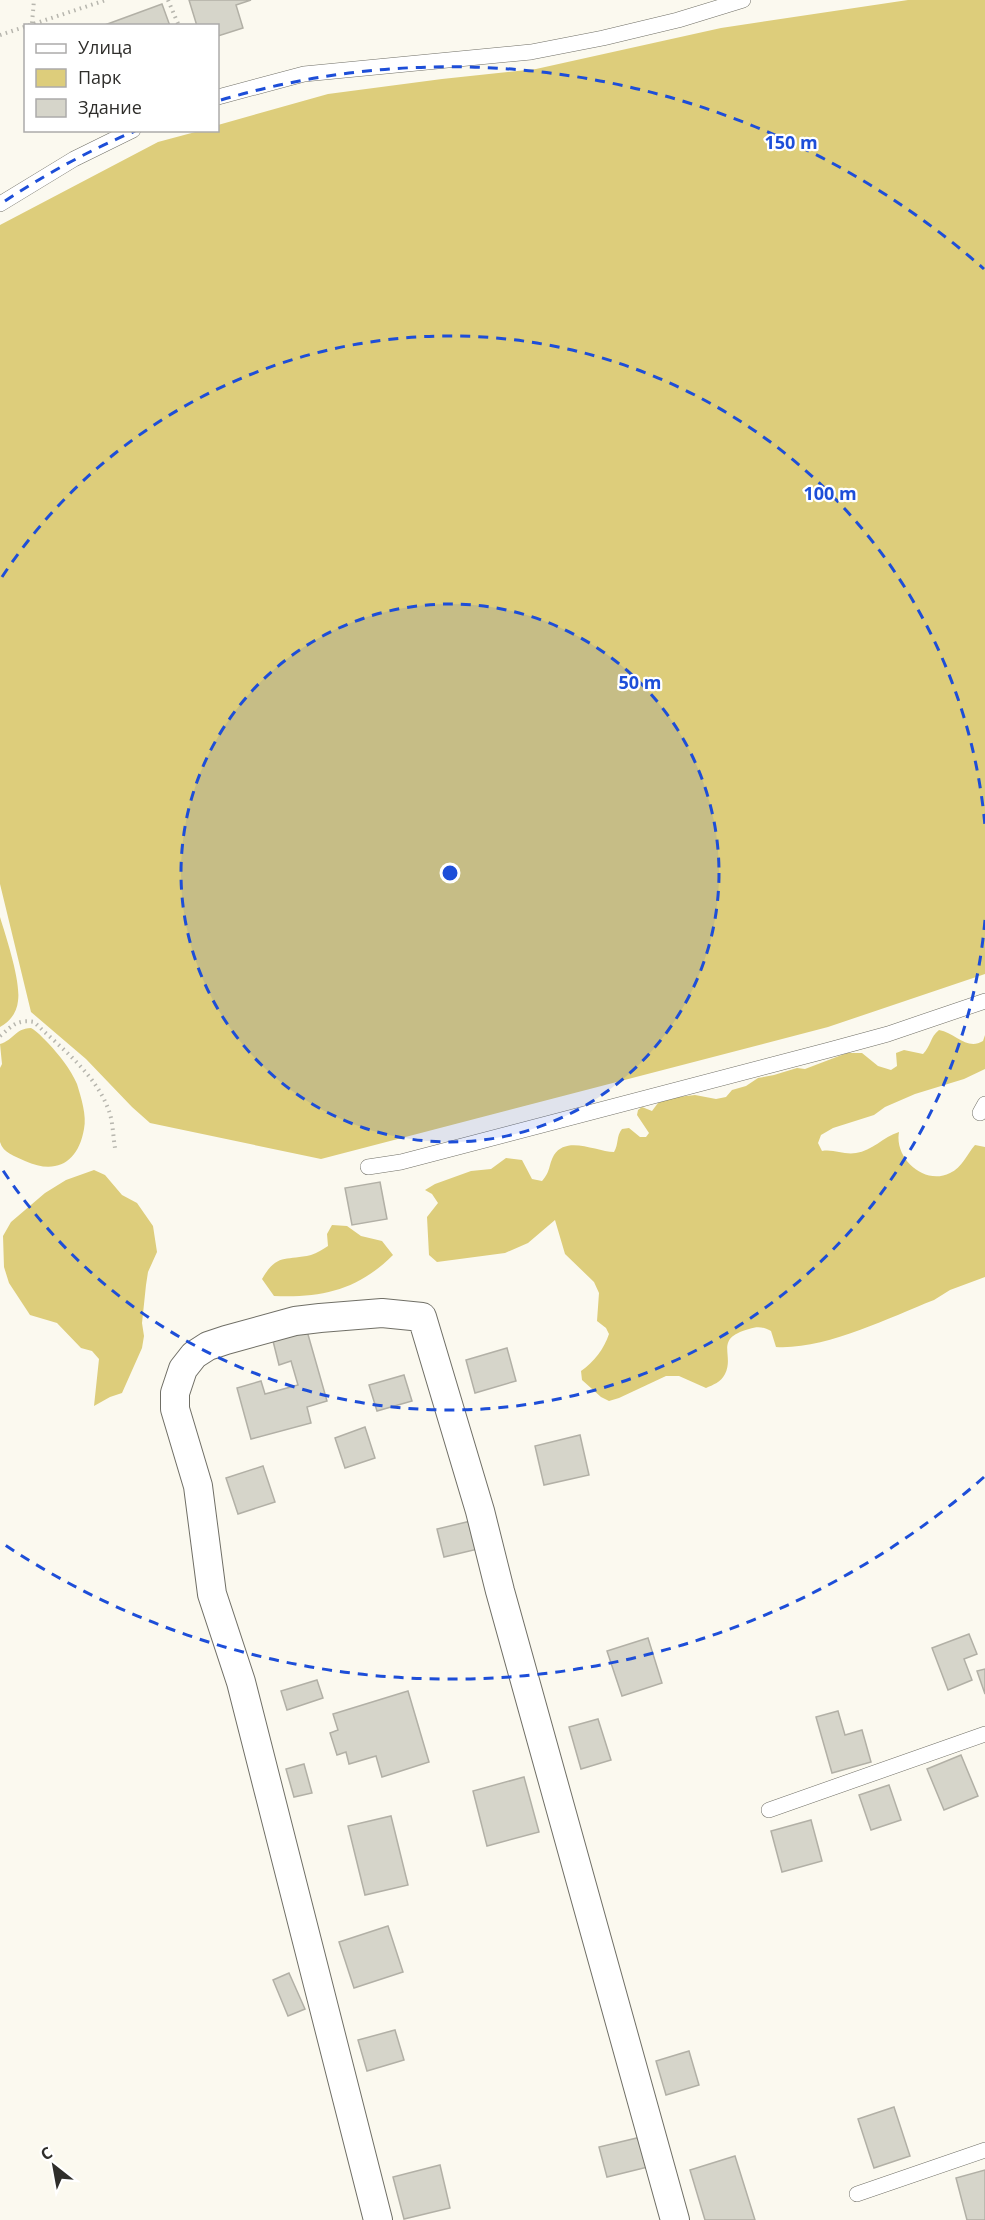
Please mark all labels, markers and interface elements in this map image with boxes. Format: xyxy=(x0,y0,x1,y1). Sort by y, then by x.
legend xyxy=(24,24,219,132)
text: Улица xyxy=(78,35,132,59)
text: Парк xyxy=(78,65,122,89)
text: Здание xyxy=(78,95,142,119)
text: 150 m xyxy=(764,130,818,154)
text: 100 m xyxy=(803,481,857,505)
text: 50 m xyxy=(619,670,661,694)
centre of rings xyxy=(440,863,460,883)
north arrow xyxy=(24,2136,84,2196)
text: С xyxy=(36,2141,56,2165)

